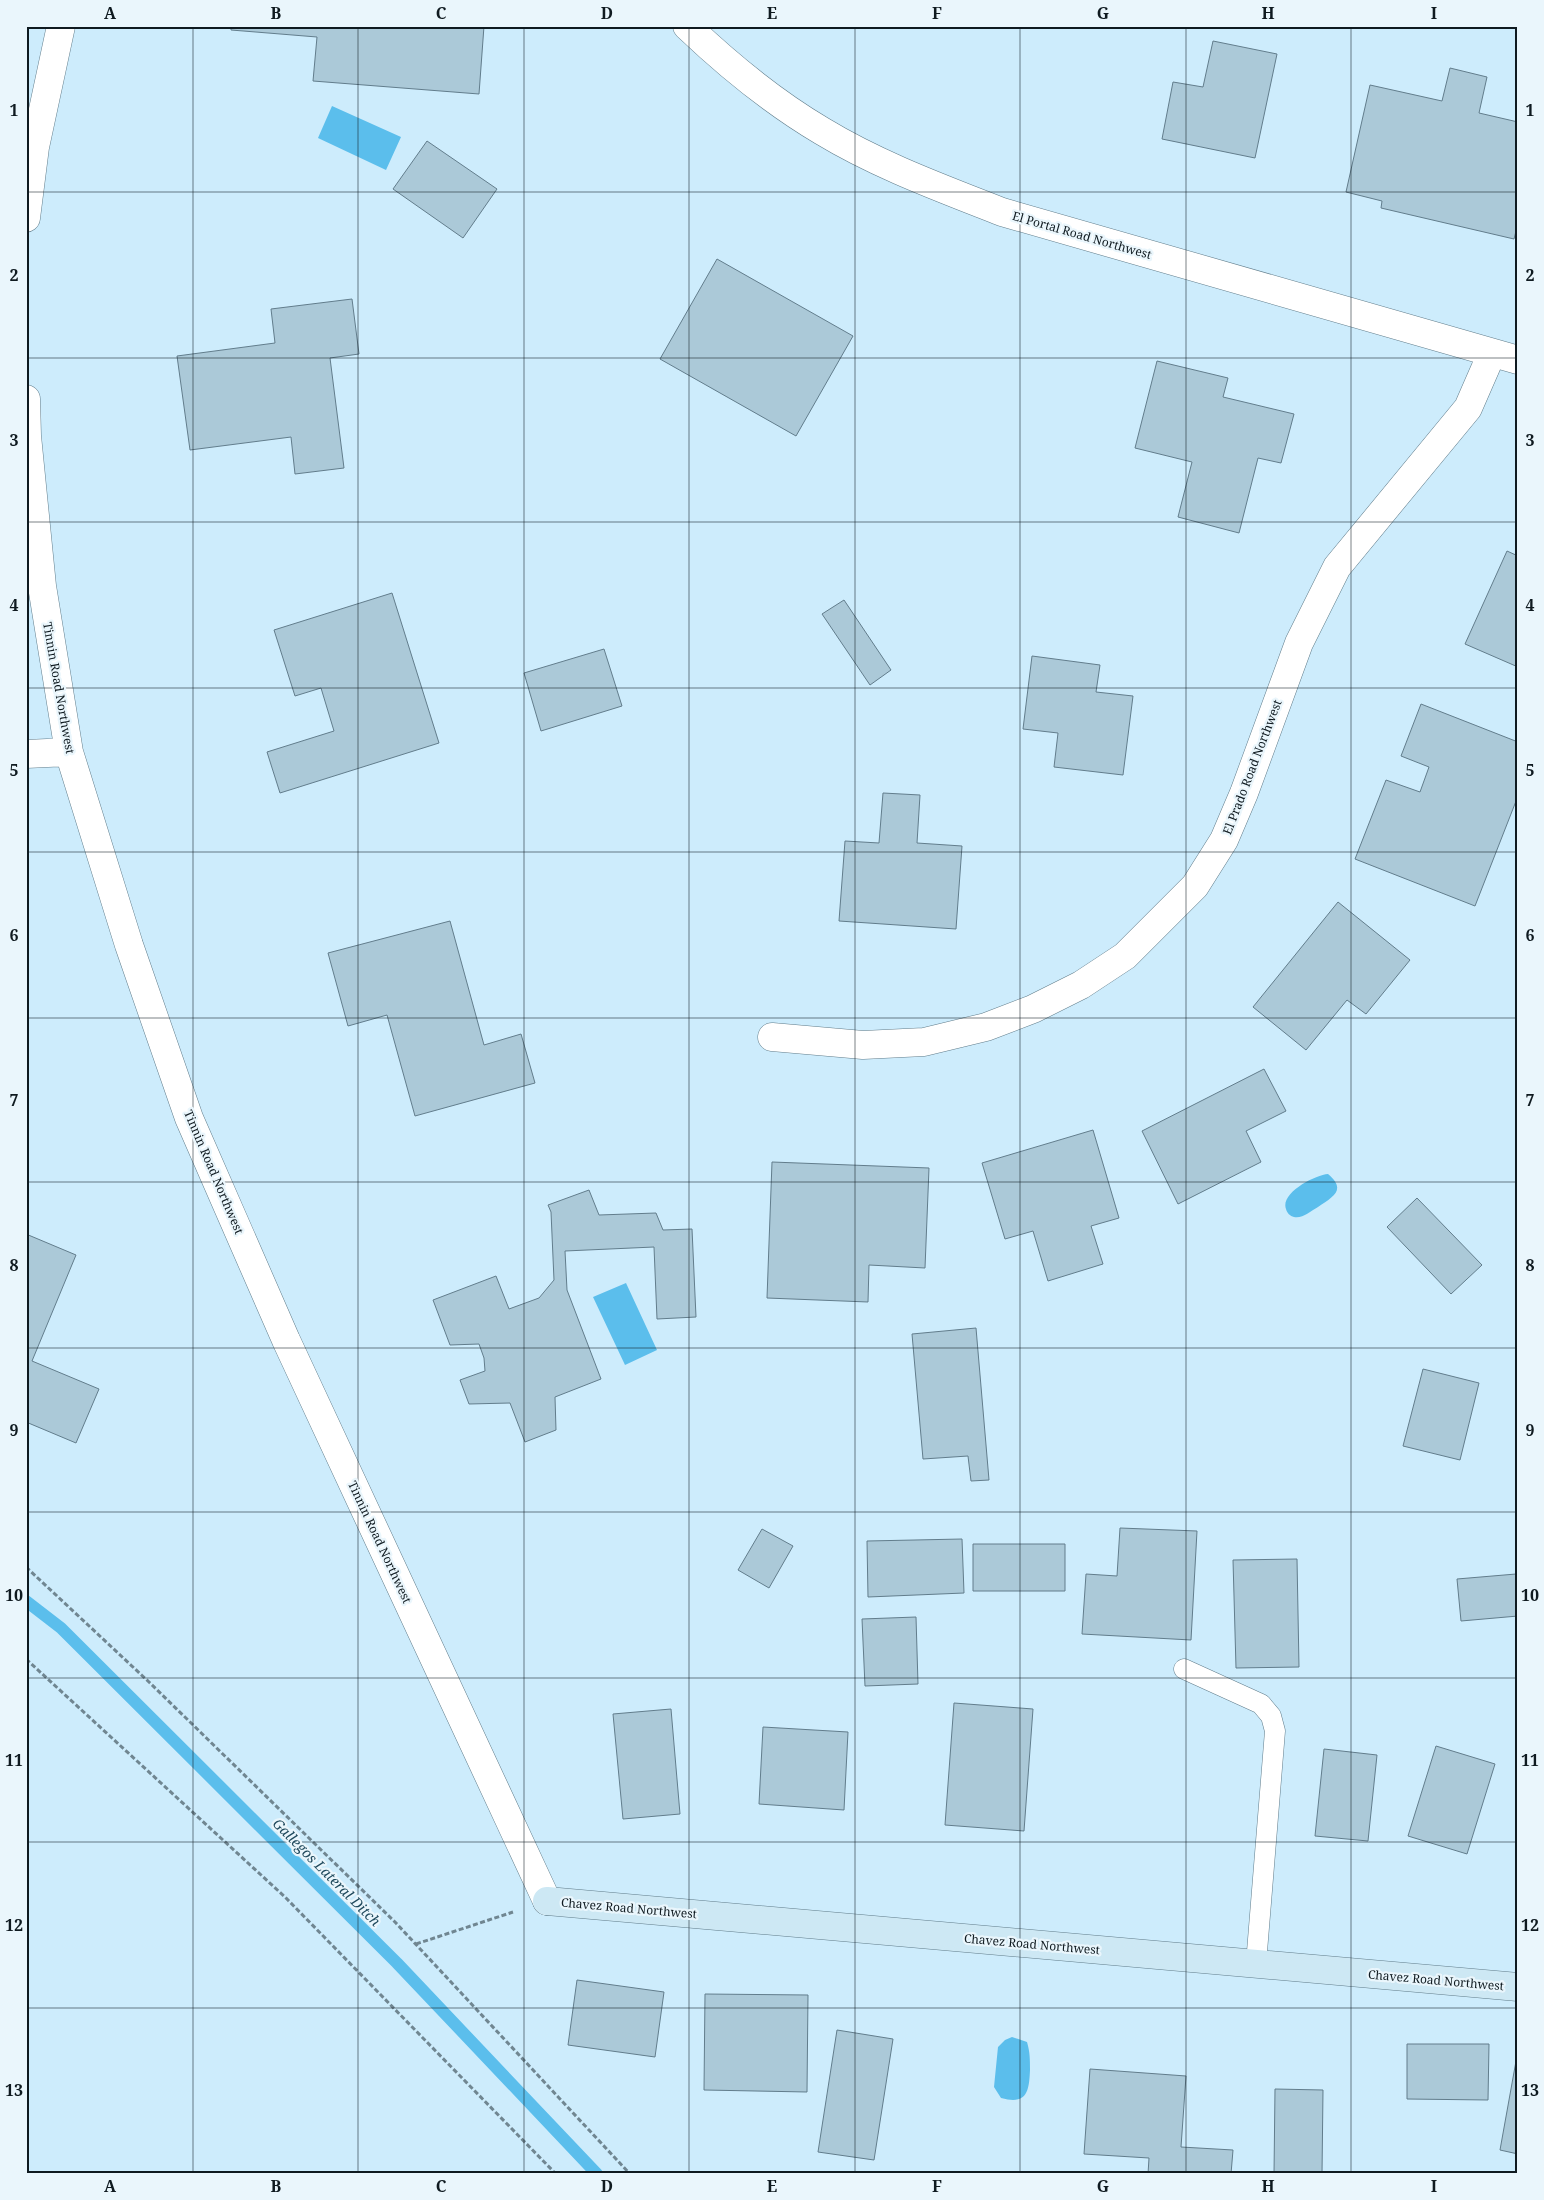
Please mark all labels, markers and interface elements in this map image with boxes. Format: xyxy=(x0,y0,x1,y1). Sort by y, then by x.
text: A xyxy=(104,2,117,24)
text: B xyxy=(271,2,282,24)
text: C xyxy=(436,2,447,24)
text: D xyxy=(601,2,613,24)
text: E xyxy=(767,2,777,24)
text: F xyxy=(932,2,942,24)
text: G xyxy=(1097,2,1109,24)
text: H xyxy=(1261,2,1275,24)
text: I xyxy=(1431,2,1437,24)
text: 1 xyxy=(9,99,19,121)
text: 1 xyxy=(1525,99,1535,121)
street label: El Portal Road Northwest xyxy=(1010,207,1154,263)
text: 2 xyxy=(9,264,19,286)
text: 2 xyxy=(1525,264,1535,286)
text: 3 xyxy=(9,429,19,451)
text: 3 xyxy=(1525,429,1535,451)
text: 4 xyxy=(9,594,19,616)
text: 4 xyxy=(1525,594,1535,616)
street label: Tinnin Road Northwest xyxy=(39,621,79,755)
street label: El Prado Road Northwest xyxy=(1218,697,1286,837)
text: 5 xyxy=(9,759,19,781)
text: 5 xyxy=(1525,759,1535,781)
text: 6 xyxy=(9,924,19,946)
text: 6 xyxy=(1525,924,1535,946)
text: 7 xyxy=(9,1089,19,1111)
text: 7 xyxy=(1525,1089,1535,1111)
street label: Tinnin Road Northwest xyxy=(180,1107,248,1237)
text: 8 xyxy=(9,1254,19,1276)
text: 8 xyxy=(1525,1254,1535,1276)
text: 9 xyxy=(9,1419,19,1441)
text: 9 xyxy=(1525,1419,1535,1441)
street label: Tinnin Road Northwest xyxy=(344,1478,416,1606)
text: 10 xyxy=(5,1584,23,1606)
text: 10 xyxy=(1521,1584,1539,1606)
text: 11 xyxy=(5,1749,23,1771)
text: 11 xyxy=(1521,1749,1539,1771)
water label: Gallegos Lateral Ditch xyxy=(269,1814,386,1931)
street label: Chavez Road Northwest xyxy=(560,1894,698,1922)
text: 12 xyxy=(5,1914,23,1936)
text: 12 xyxy=(1521,1914,1539,1936)
street label: Chavez Road Northwest xyxy=(963,1930,1101,1958)
street label: Chavez Road Northwest xyxy=(1367,1966,1505,1994)
text: 13 xyxy=(5,2079,23,2101)
text: 13 xyxy=(1521,2079,1539,2101)
text: A xyxy=(104,2175,117,2197)
text: B xyxy=(271,2175,282,2197)
text: C xyxy=(436,2175,447,2197)
text: D xyxy=(601,2175,613,2197)
text: E xyxy=(767,2175,777,2197)
text: F xyxy=(932,2175,942,2197)
text: G xyxy=(1097,2175,1109,2197)
text: H xyxy=(1261,2175,1275,2197)
text: I xyxy=(1431,2175,1437,2197)

